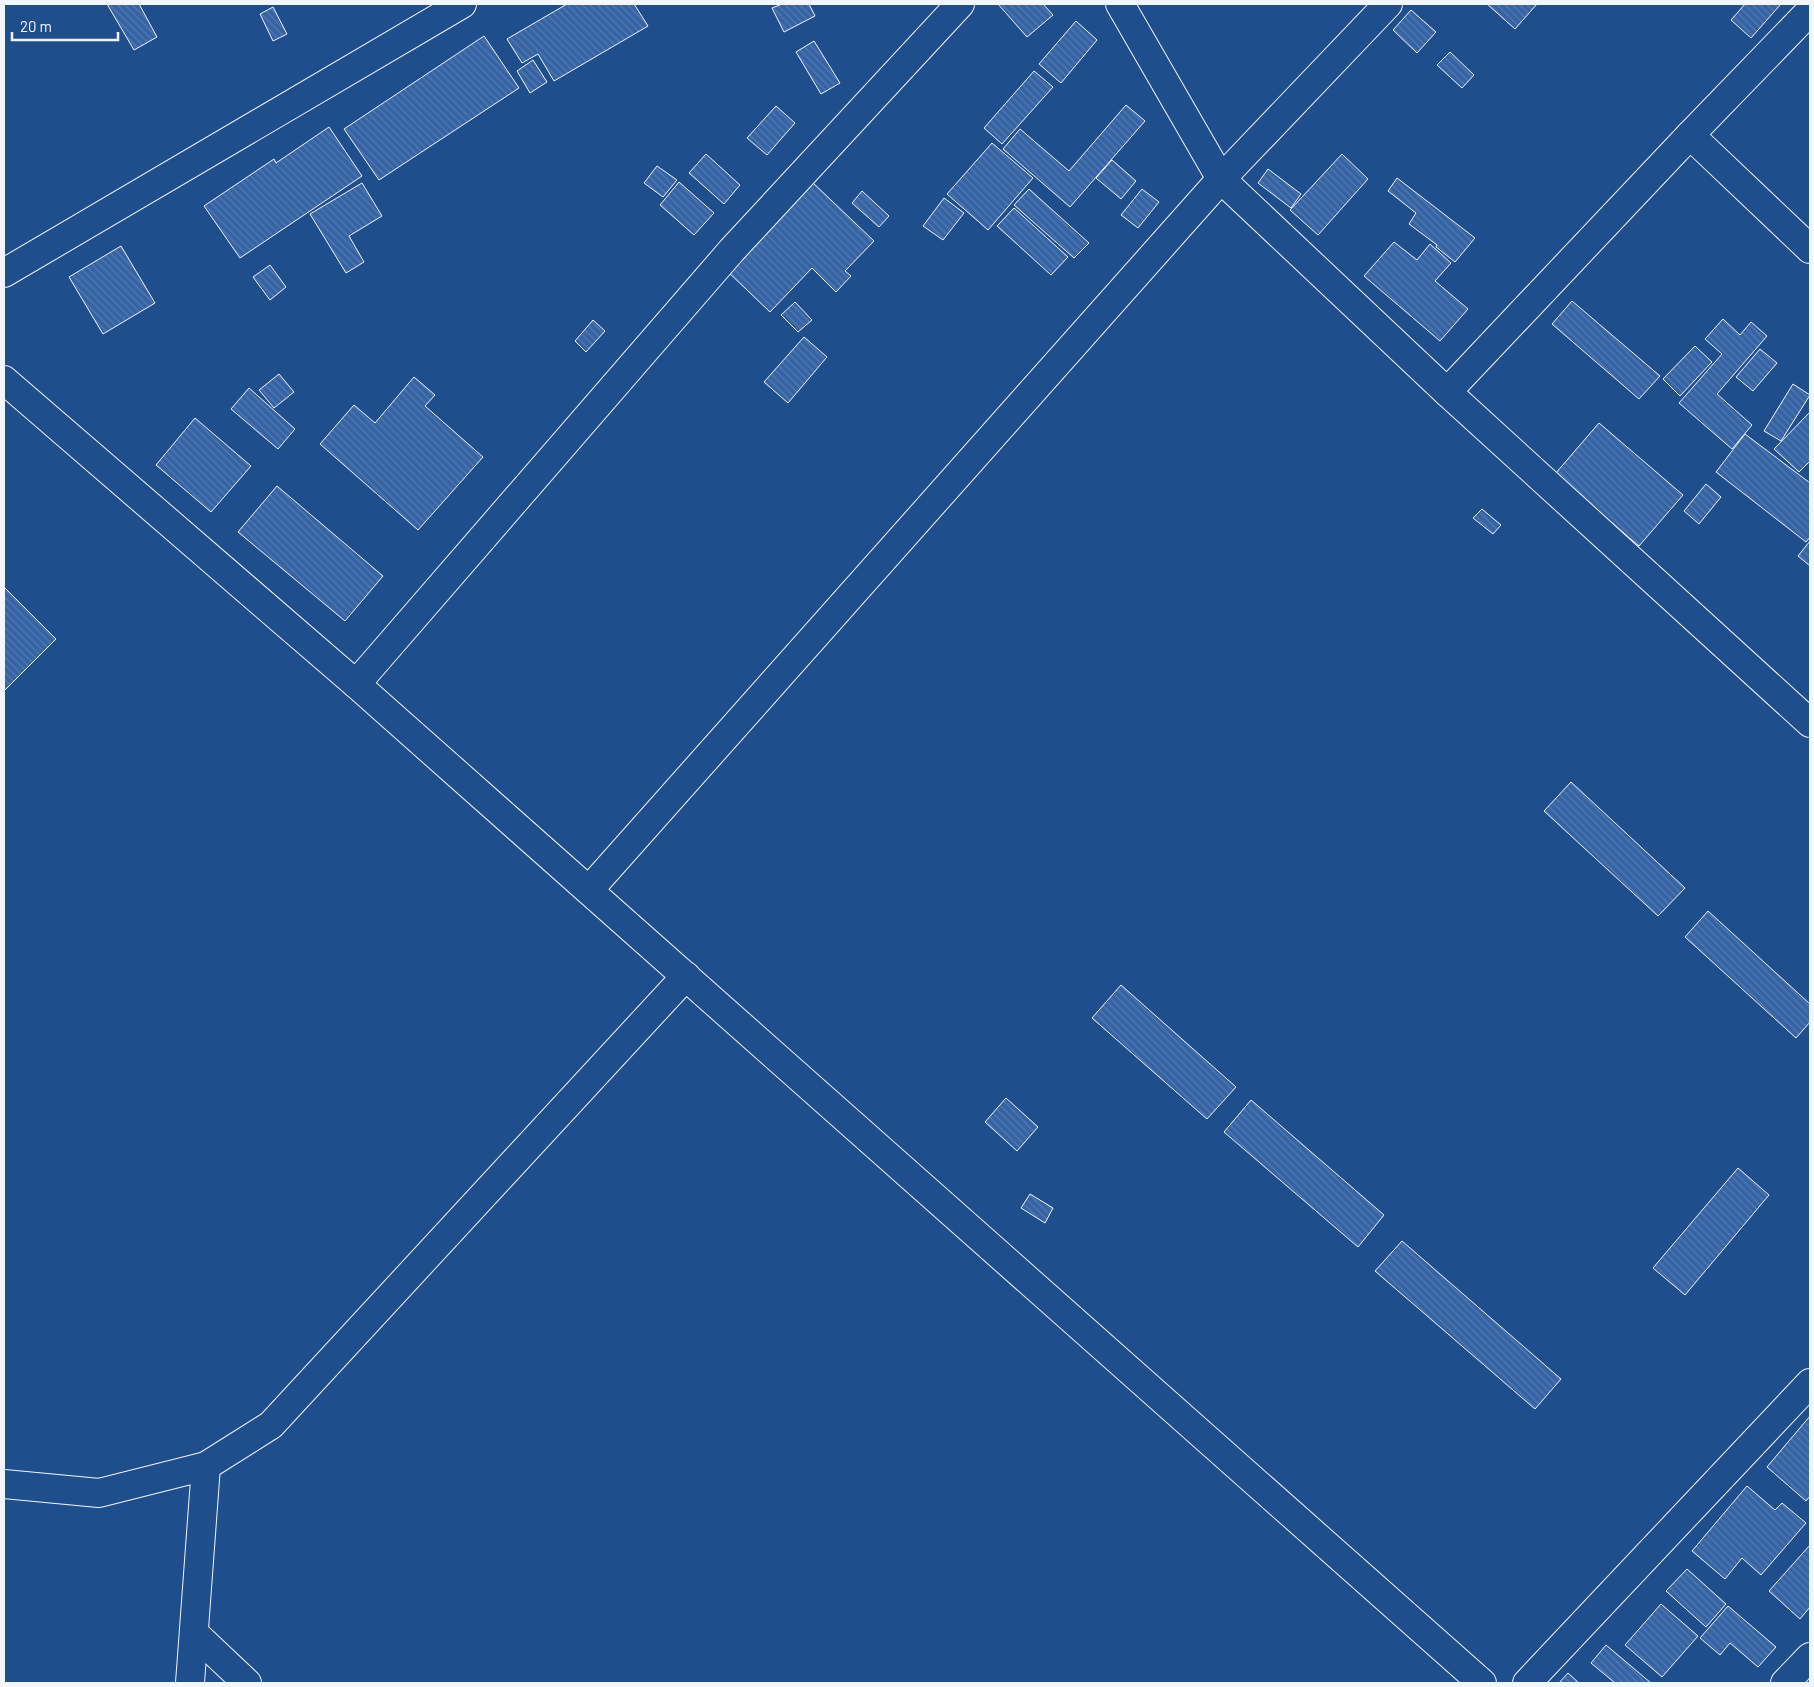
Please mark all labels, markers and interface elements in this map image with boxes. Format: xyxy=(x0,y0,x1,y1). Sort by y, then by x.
scale bar xyxy=(12,10,119,42)
text: 20 m xyxy=(20,17,52,35)

